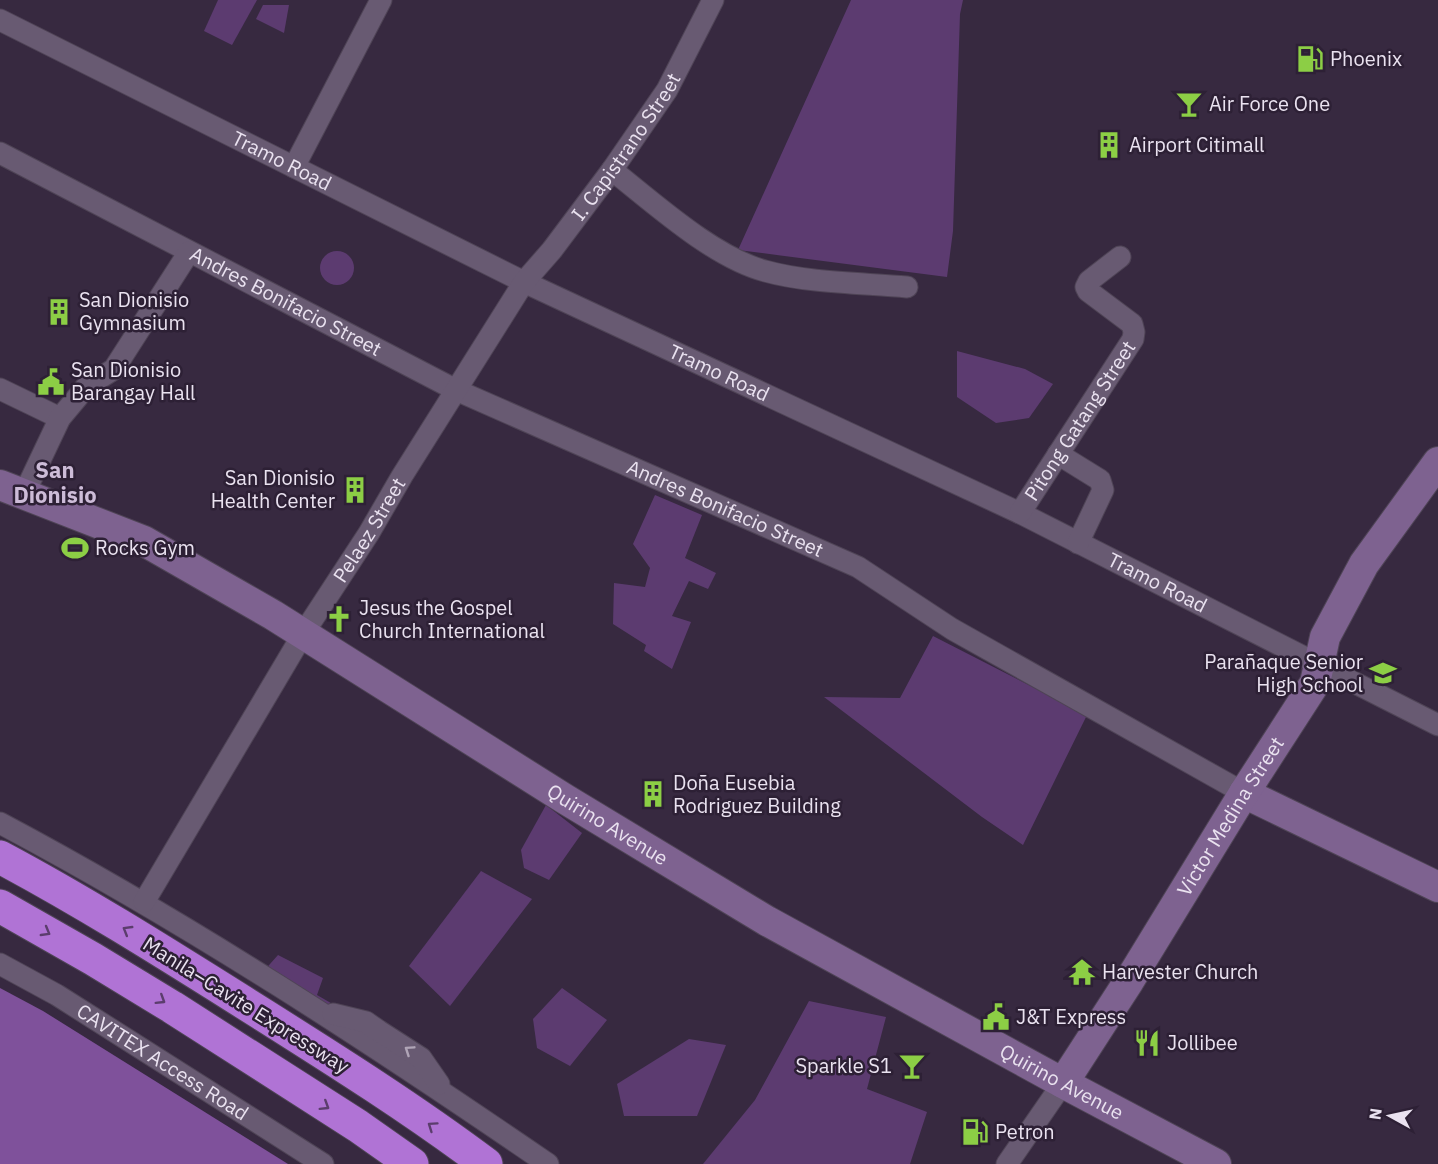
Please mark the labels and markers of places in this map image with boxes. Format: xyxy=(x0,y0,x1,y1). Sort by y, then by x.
fuel station icon: Phoenix xyxy=(1295,44,1325,74)
place label: Phoenix xyxy=(1330,45,1402,72)
bar icon: Air Force One xyxy=(1174,89,1204,119)
place label: Air Force One xyxy=(1209,90,1330,117)
building icon: Airport Citimall xyxy=(1094,130,1124,160)
place label: Airport Citimall xyxy=(1129,131,1264,158)
place label: San Dionisio Gymnasium xyxy=(79,286,189,336)
building icon: San Dionisio Gymnasium xyxy=(44,297,74,327)
place label: San Dionisio Barangay Hall xyxy=(71,356,195,406)
public building icon: San Dionisio Barangay Hall xyxy=(36,367,66,397)
place label: San Dionisio Health Center xyxy=(211,464,335,514)
building icon: San Dionisio Health Center xyxy=(340,475,370,505)
sports icon: Rocks Gym xyxy=(60,533,90,563)
place label: Rocks Gym xyxy=(95,534,195,561)
place label: Jesus the Gospel Church International xyxy=(359,594,545,644)
church icon: Jesus the Gospel Church International xyxy=(324,604,354,634)
place label: Parañaque Senior High School xyxy=(1204,648,1363,698)
school or university icon: Parañaque Senior High School xyxy=(1368,658,1398,688)
place label: Doña Eusebia Rodriguez Building xyxy=(673,769,841,819)
building icon: Doña Eusebia Rodriguez Building xyxy=(638,779,668,809)
temple icon: Harvester Church xyxy=(1067,957,1097,987)
place label: Harvester Church xyxy=(1102,958,1258,985)
public building icon: J&T Express xyxy=(981,1002,1011,1032)
place label: J&T Express xyxy=(1016,1003,1126,1030)
restaurant icon: Jollibee xyxy=(1132,1028,1162,1058)
place label: Jollibee xyxy=(1167,1029,1238,1056)
bar icon: Sparkle S1 xyxy=(897,1051,927,1081)
place label: Sparkle S1 xyxy=(795,1052,892,1079)
fuel station icon: Petron xyxy=(960,1117,990,1147)
place label: Petron xyxy=(995,1118,1055,1145)

